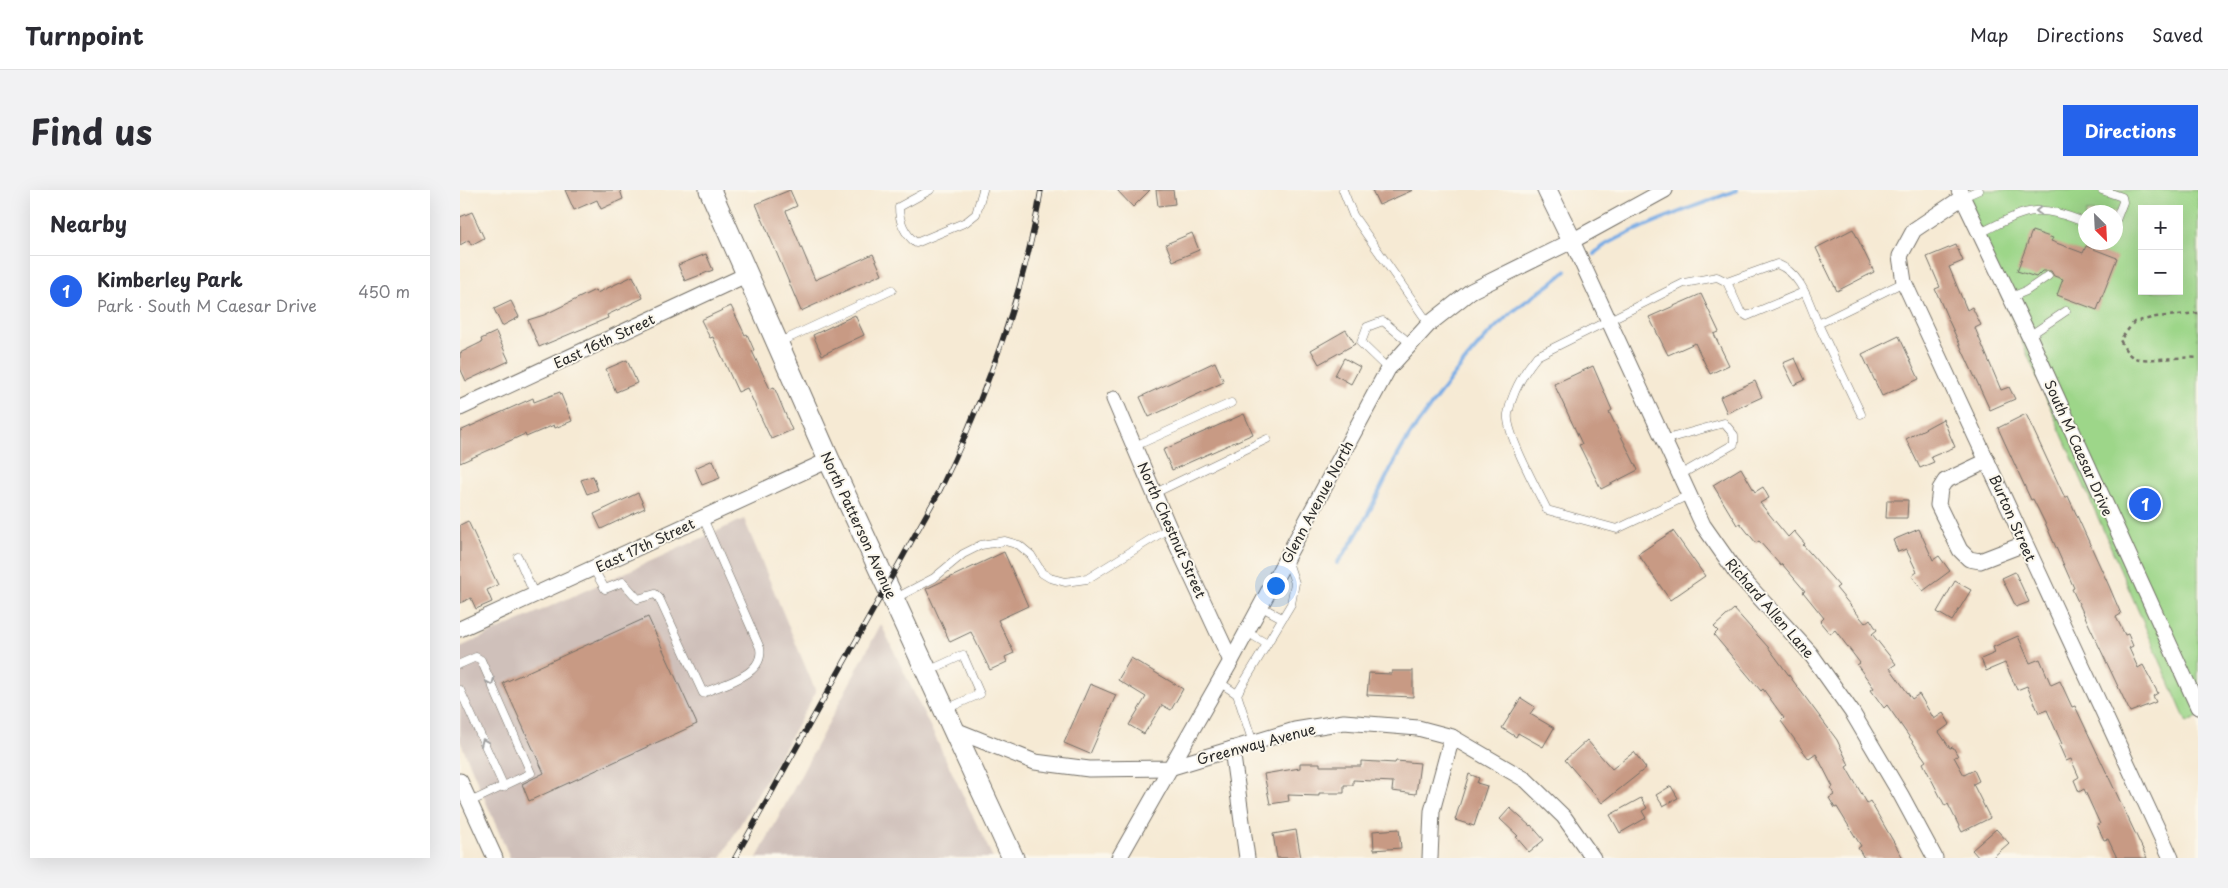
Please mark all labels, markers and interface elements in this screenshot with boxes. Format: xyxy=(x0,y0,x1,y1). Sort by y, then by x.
text: Turnpoint xyxy=(25,17,144,53)
text: Map xyxy=(1970,21,2008,48)
text: Directions xyxy=(2036,21,2124,48)
text: Saved xyxy=(2152,21,2203,48)
text: Find us xyxy=(30,104,152,157)
button: Directions xyxy=(2063,105,2198,156)
north arrow xyxy=(2078,205,2123,250)
map controls xyxy=(2138,205,2183,295)
button: + xyxy=(2138,205,2183,250)
one-way arrow xyxy=(2035,206,2042,216)
text: Nearby xyxy=(50,207,127,239)
button: − xyxy=(2138,250,2183,295)
text: Kimberley Park xyxy=(97,265,243,293)
text: 1 xyxy=(62,279,70,303)
text: 450 m xyxy=(358,279,410,303)
text: Park · South M Caesar Drive xyxy=(97,293,317,317)
street label: East 16th Street xyxy=(550,308,658,374)
street label: South M Caesar Drive xyxy=(2040,377,2118,519)
street label: Glenn Avenue North xyxy=(1276,437,1358,567)
street label: North Patterson Avenue xyxy=(816,448,902,602)
street label: North Chestnut Street xyxy=(1133,459,1212,602)
street label: Burton Street xyxy=(1984,471,2042,565)
pin: 1 xyxy=(2129,485,2161,523)
street label: East 17th Street xyxy=(592,513,698,577)
street label: Richard Allen Lane xyxy=(1721,553,1819,663)
your location xyxy=(1263,573,1289,599)
one-way arrow xyxy=(485,677,496,686)
street label: Greenway Avenue xyxy=(1194,718,1318,770)
one-way arrow xyxy=(479,738,490,747)

